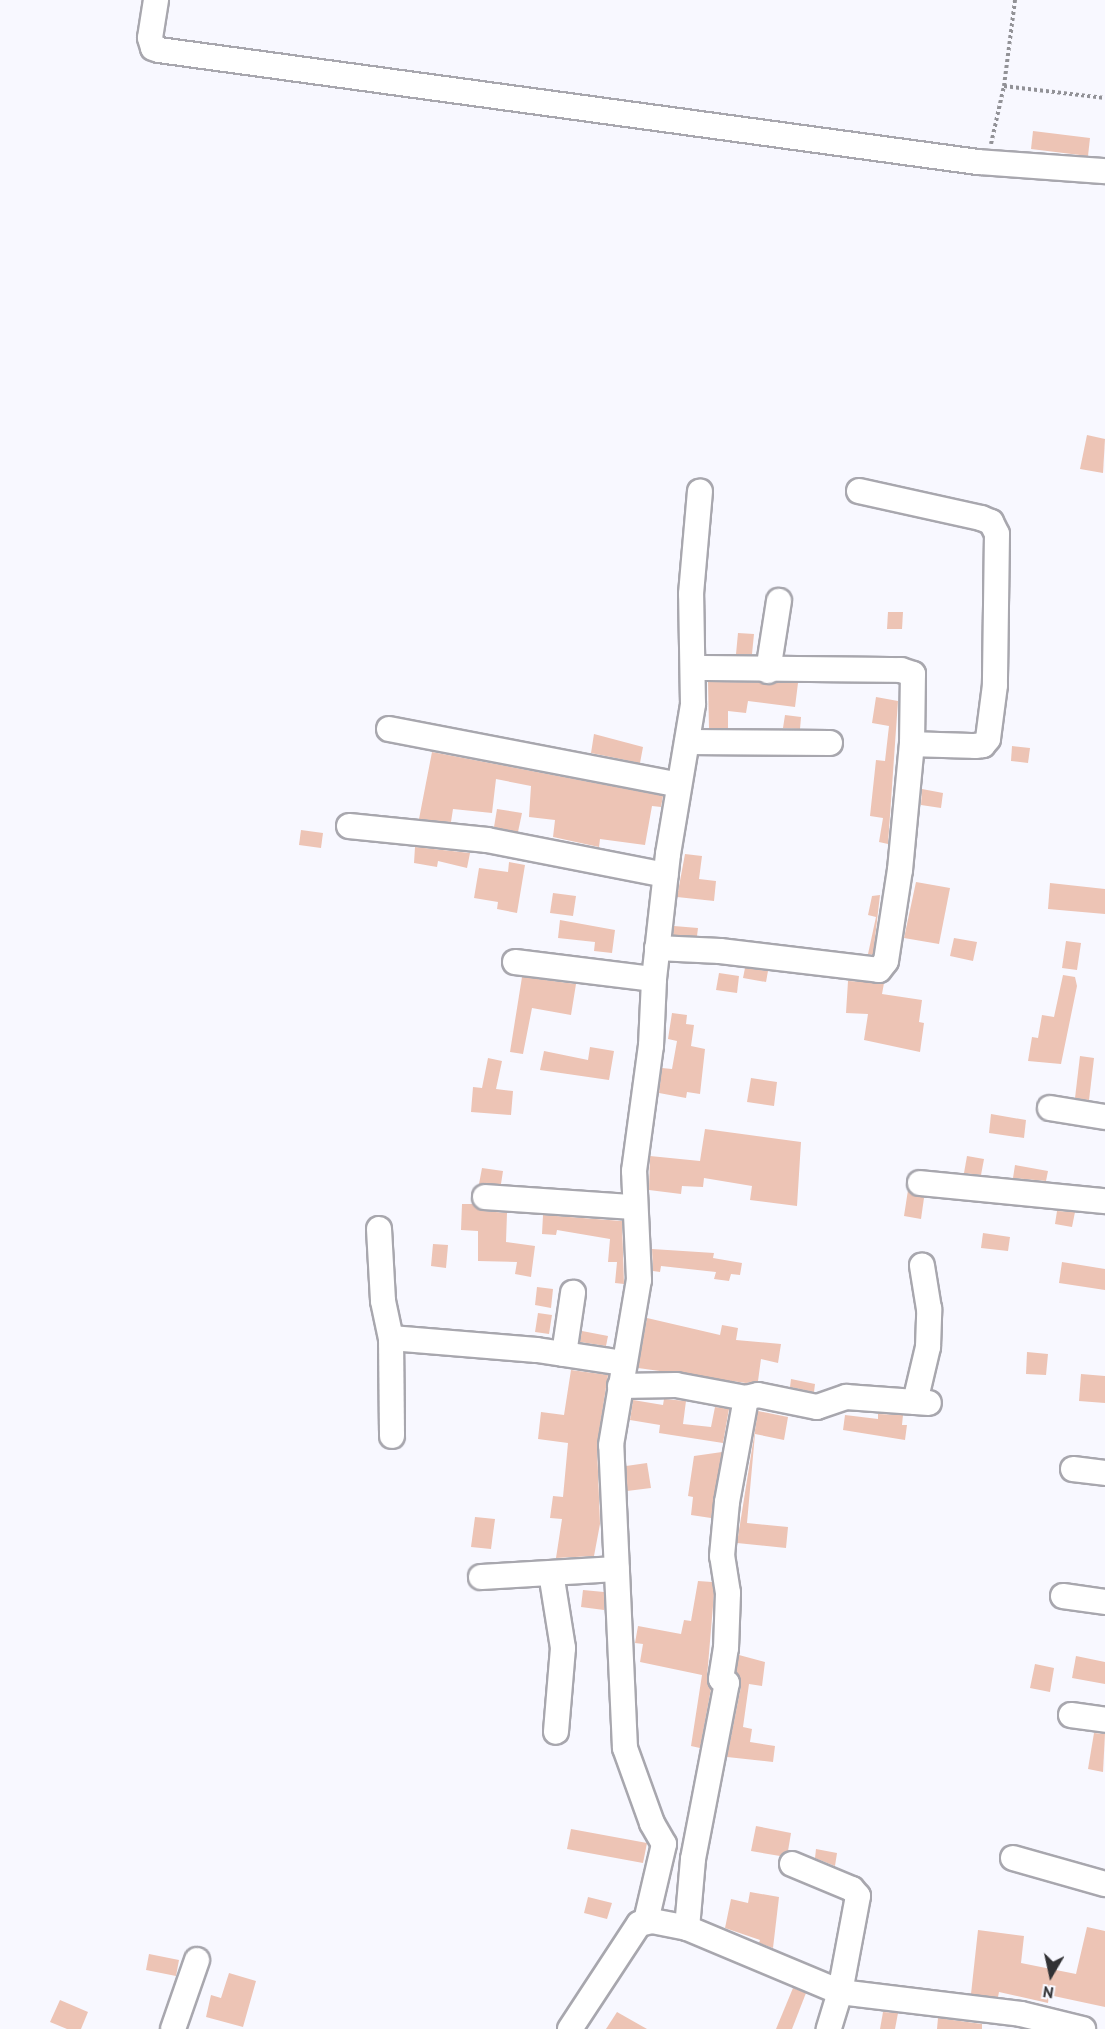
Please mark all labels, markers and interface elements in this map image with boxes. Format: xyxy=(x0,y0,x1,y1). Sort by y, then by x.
north arrow xyxy=(1021,1945,1081,2005)
text: N xyxy=(1041,1982,1055,2003)

